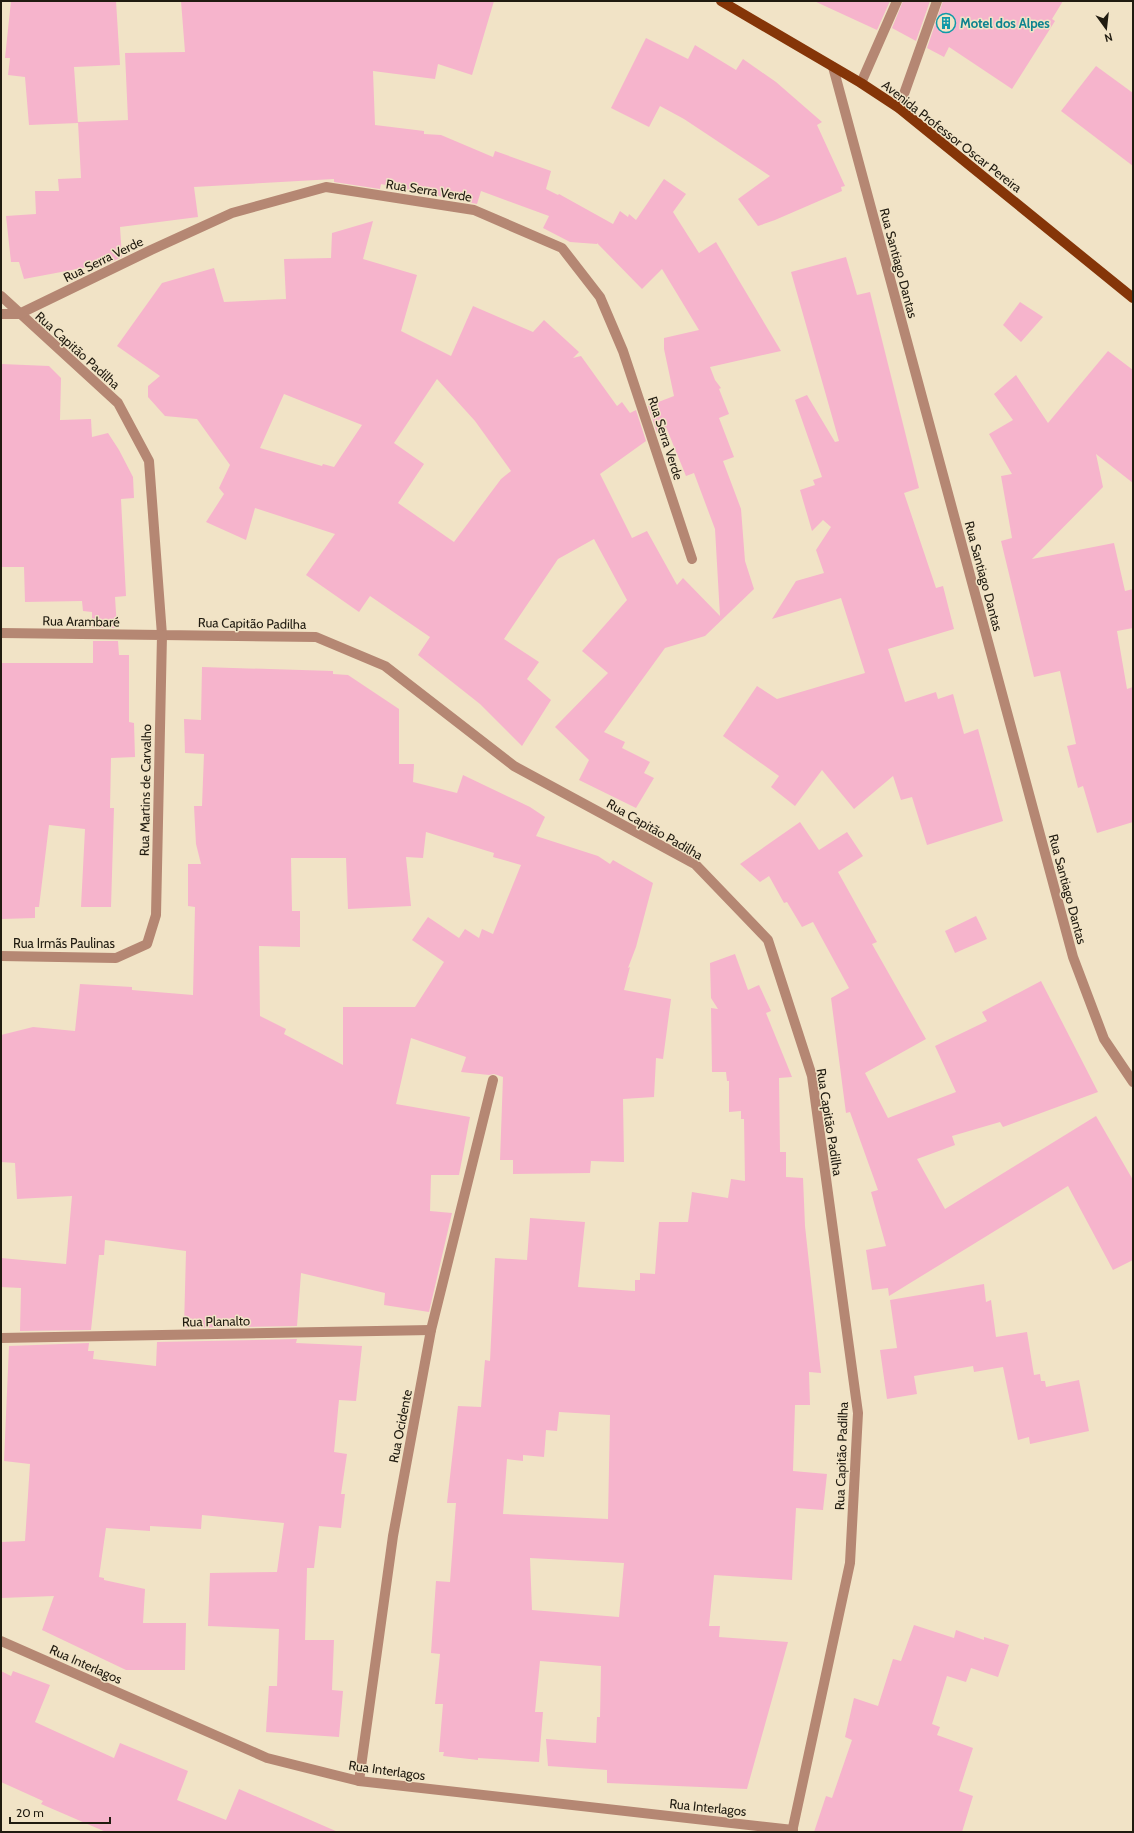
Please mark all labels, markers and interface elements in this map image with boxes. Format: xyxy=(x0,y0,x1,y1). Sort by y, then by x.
north arrow xyxy=(1086,8,1126,48)
building icon: Motel dos Alpes xyxy=(935,12,957,34)
place label: Motel dos Alpes xyxy=(960,15,1050,31)
text: N xyxy=(1103,30,1114,45)
street label: Avenida Professor Oscar Pereira xyxy=(879,76,1026,196)
street label: Rua Serra Verde xyxy=(385,175,473,205)
street label: Rua Santiago Dantas xyxy=(877,206,922,320)
street label: Rua Serra Verde xyxy=(60,233,146,285)
street label: Rua Capitão Padilha xyxy=(32,308,124,393)
street label: Rua Serra Verde xyxy=(645,394,687,482)
street label: Rua Santiago Dantas xyxy=(962,519,1007,633)
street label: Rua Arambaré xyxy=(42,612,120,630)
street label: Rua Capitão Padilha xyxy=(198,614,307,632)
street label: Rua Martins de Carvalho xyxy=(136,724,154,856)
street label: Rua Capitão Padilha xyxy=(604,795,707,863)
street label: Rua Santiago Dantas xyxy=(1046,832,1091,946)
street label: Rua Irmãs Paulinas xyxy=(13,935,116,951)
street label: Rua Capitão Padilha xyxy=(814,1067,847,1178)
street label: Rua Planalto xyxy=(182,1312,250,1330)
street label: Rua Ocidente xyxy=(385,1388,415,1464)
street label: Rua Capitão Padilha xyxy=(831,1401,851,1510)
street label: Rua Interlagos xyxy=(47,1641,125,1687)
street label: Rua Interlagos xyxy=(348,1757,427,1783)
street label: Rua Interlagos xyxy=(669,1795,748,1819)
scale bar xyxy=(10,1799,110,1825)
text: 20 m xyxy=(16,1805,44,1820)

